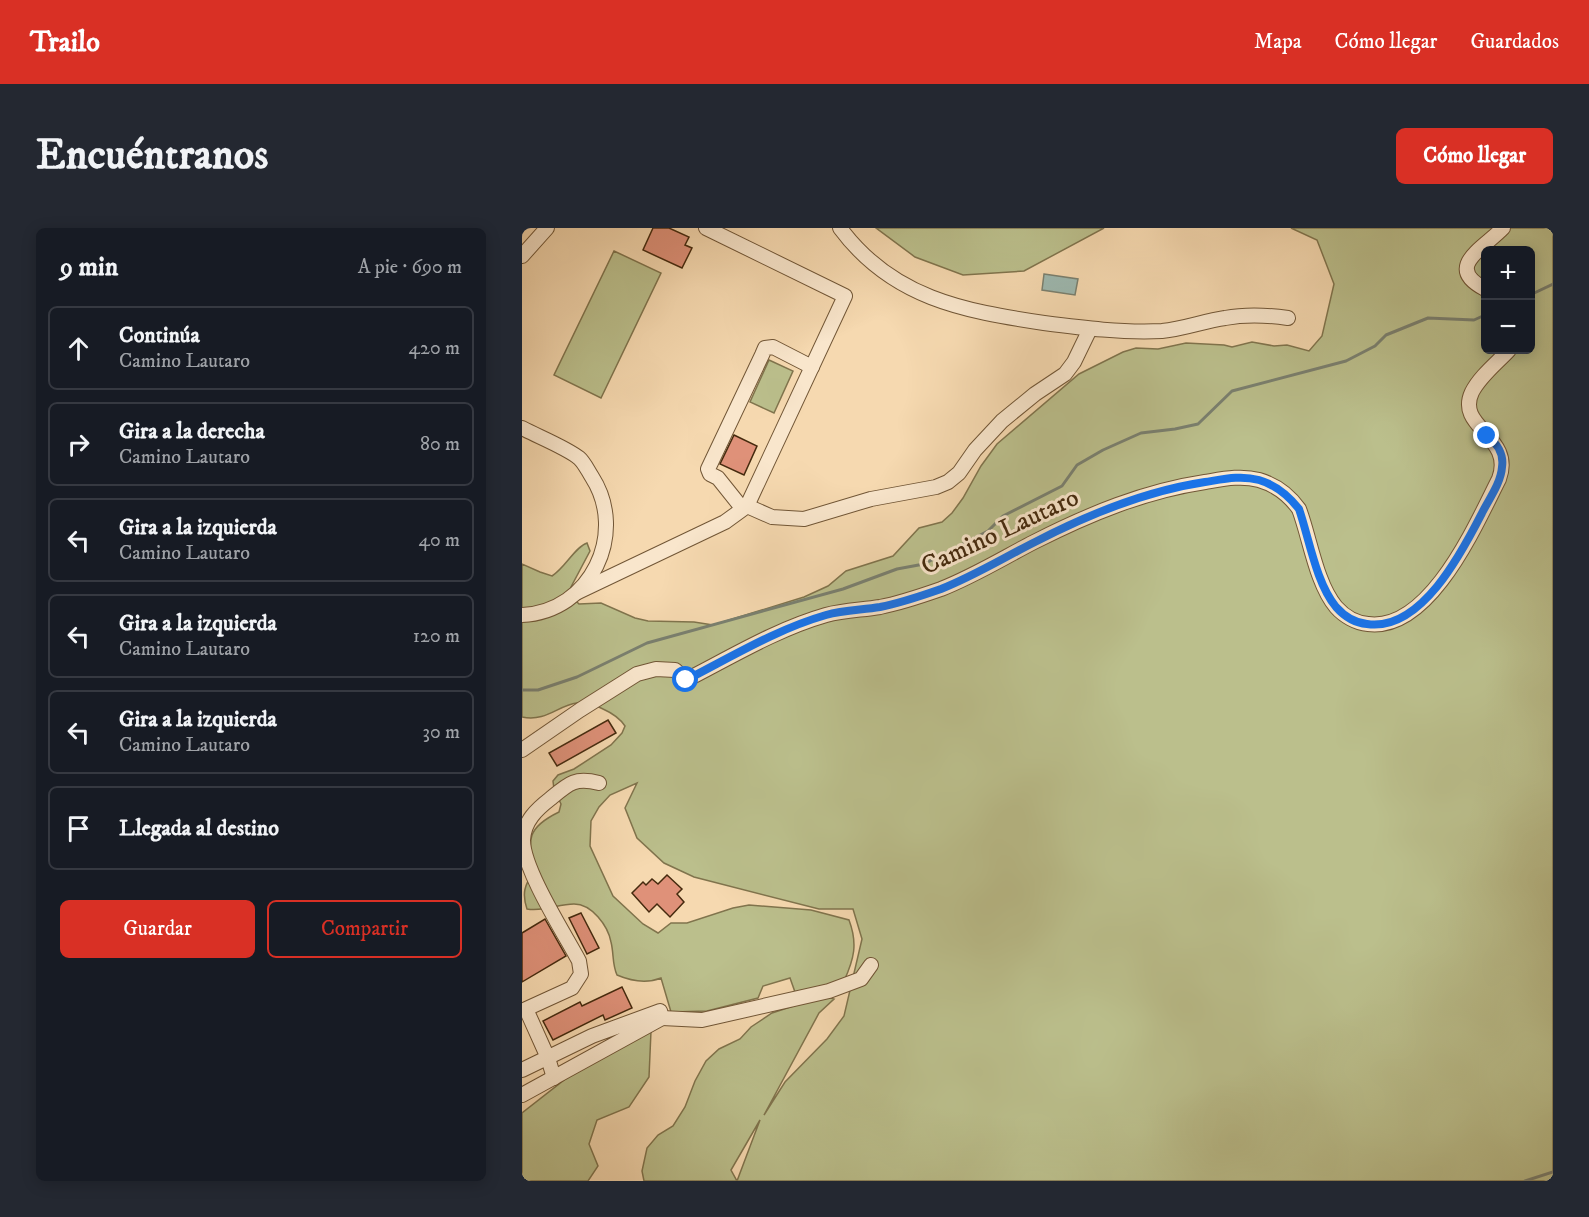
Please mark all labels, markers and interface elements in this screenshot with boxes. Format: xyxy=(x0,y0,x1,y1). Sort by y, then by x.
text: Trailo xyxy=(30,25,100,60)
text: Mapa xyxy=(1254,29,1302,55)
text: Cómo llegar xyxy=(1335,29,1437,55)
text: Guardados xyxy=(1470,29,1559,55)
button: Cómo llegar xyxy=(1396,128,1553,184)
text: Encuéntranos xyxy=(36,130,268,182)
map controls xyxy=(1481,246,1535,354)
button: + xyxy=(1481,246,1535,300)
text: 9 min xyxy=(60,251,118,284)
text: A pie · 690 m xyxy=(358,255,462,280)
button: − xyxy=(1481,300,1535,354)
text: Continúa xyxy=(119,322,200,349)
icon: ahead xyxy=(62,332,95,365)
text: 420 m xyxy=(409,336,460,361)
text: Camino Lautaro xyxy=(119,349,250,374)
text: Gira a la derecha xyxy=(119,418,265,445)
route end xyxy=(1473,422,1499,448)
icon: right xyxy=(62,428,95,461)
text: 80 m xyxy=(420,432,460,457)
text: Camino Lautaro xyxy=(119,445,250,470)
street label: Camino Lautaro xyxy=(916,481,1084,583)
text: Gira a la izquierda xyxy=(119,514,277,541)
icon: left xyxy=(62,524,95,557)
text: 40 m xyxy=(418,528,460,553)
text: Camino Lautaro xyxy=(119,541,250,566)
text: Gira a la izquierda xyxy=(119,610,277,637)
icon: left xyxy=(62,620,95,653)
text: 120 m xyxy=(413,624,460,649)
text: Camino Lautaro xyxy=(119,637,250,662)
route start xyxy=(672,666,698,692)
text: Gira a la izquierda xyxy=(119,706,277,733)
icon: left xyxy=(62,716,95,749)
text: 30 m xyxy=(422,720,460,745)
text: Camino Lautaro xyxy=(119,733,250,758)
icon: arrive xyxy=(62,812,95,845)
text: Llegada al destino xyxy=(119,815,279,842)
button: Guardar xyxy=(60,900,255,958)
button: Compartir xyxy=(267,900,462,958)

